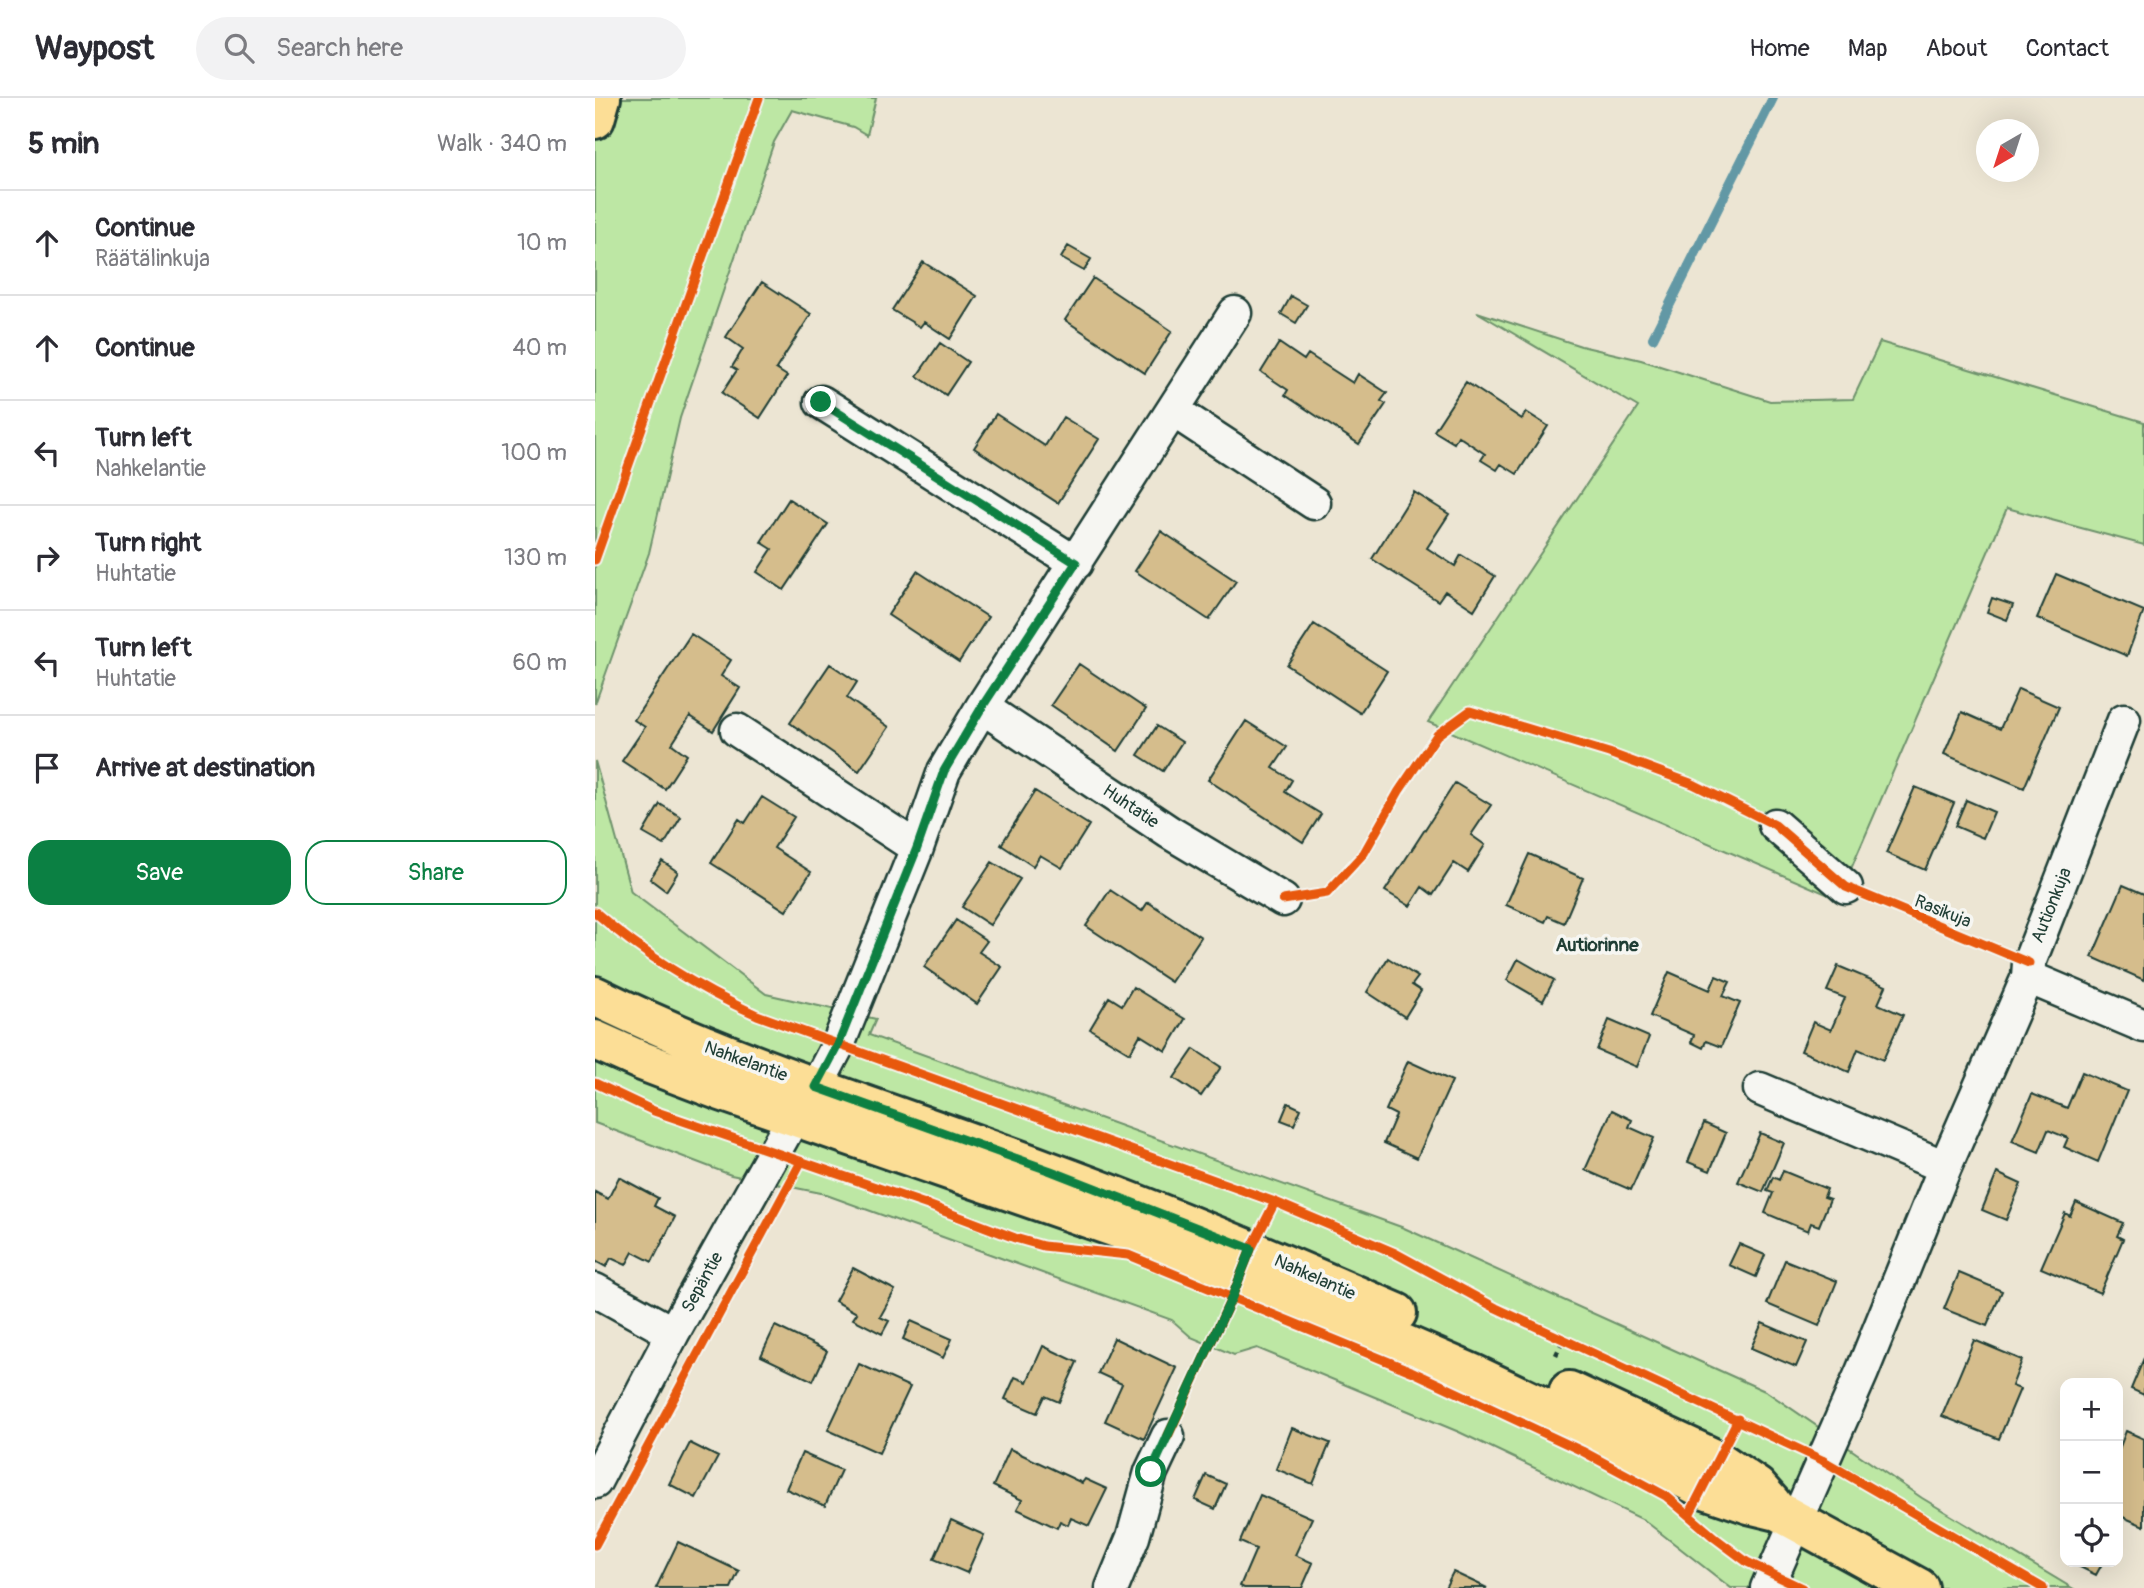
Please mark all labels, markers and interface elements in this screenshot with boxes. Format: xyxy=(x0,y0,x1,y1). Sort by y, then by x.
search box xyxy=(196,17,686,80)
text: Waypost xyxy=(35,28,154,69)
icon: search xyxy=(220,29,258,67)
text: Search here xyxy=(276,32,403,64)
text: Home xyxy=(1749,34,1810,63)
text: Map xyxy=(1848,34,1888,63)
text: About xyxy=(1926,34,1988,63)
text: Contact xyxy=(2026,34,2109,63)
north arrow xyxy=(1976,119,2039,182)
text: 5 min xyxy=(28,125,99,162)
text: Walk · 340 m xyxy=(437,129,567,158)
text: Continue xyxy=(95,212,195,244)
icon: ahead xyxy=(28,224,66,262)
text: 10 m xyxy=(517,228,567,257)
text: Räätälinkuja xyxy=(95,244,210,273)
icon: ahead xyxy=(28,329,66,367)
text: Continue xyxy=(95,332,195,364)
text: 40 m xyxy=(513,333,567,362)
route end xyxy=(805,386,836,417)
text: Turn left xyxy=(95,422,191,454)
icon: left xyxy=(28,434,66,472)
text: 100 m xyxy=(501,438,567,467)
text: Nahkelantie xyxy=(95,454,206,483)
text: Turn right xyxy=(95,527,201,559)
icon: right xyxy=(28,539,66,577)
text: 130 m xyxy=(504,543,567,572)
text: Huhtatie xyxy=(95,559,176,588)
text: Turn left xyxy=(95,632,191,664)
icon: left xyxy=(28,644,66,682)
text: 60 m xyxy=(512,648,567,677)
text: Huhtatie xyxy=(95,664,176,693)
icon: arrive xyxy=(28,749,66,787)
text: Arrive at destination xyxy=(95,752,315,784)
street label: Huhtatie xyxy=(1098,779,1163,834)
button: Save xyxy=(28,840,291,905)
button: Share xyxy=(305,840,567,905)
street label: Autionkuja xyxy=(2026,864,2077,946)
street label: Rasikuja xyxy=(1911,890,1975,933)
district label: Autiorinne xyxy=(1555,933,1639,957)
street label: Nahkelantie xyxy=(701,1036,791,1087)
street label: Sepäntie xyxy=(676,1248,728,1317)
street label: Nahkelantie xyxy=(1270,1249,1359,1306)
map controls xyxy=(2060,1378,2123,1567)
button: + xyxy=(2060,1378,2123,1441)
button: − xyxy=(2060,1441,2123,1504)
route start xyxy=(1135,1456,1166,1487)
button: locate xyxy=(2060,1504,2123,1567)

